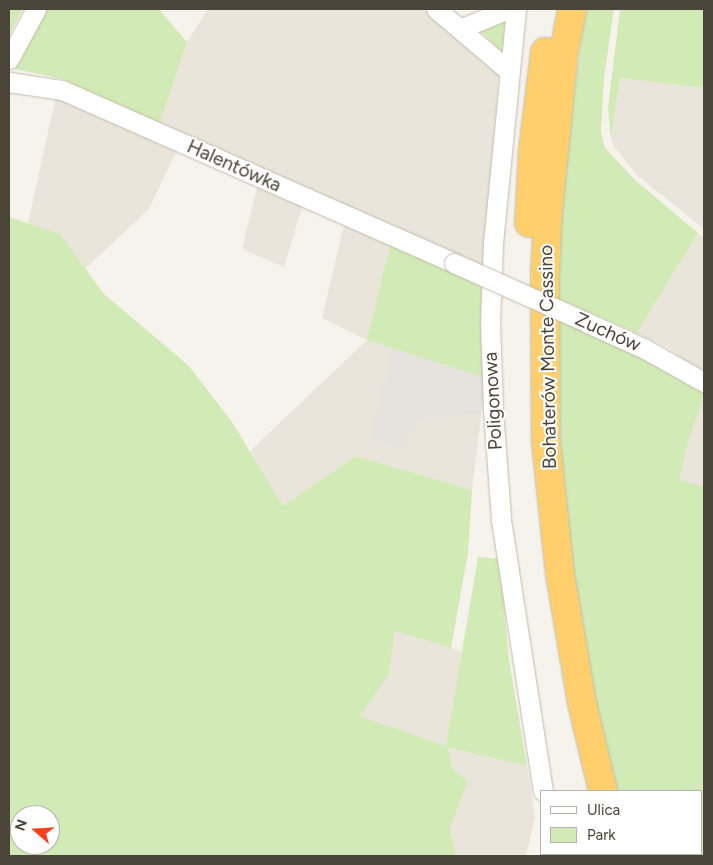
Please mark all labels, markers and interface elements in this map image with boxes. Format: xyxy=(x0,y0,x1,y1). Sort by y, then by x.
street label: Halentówka xyxy=(183,135,285,197)
street label: Bohaterów Monte Cassino xyxy=(535,245,561,469)
street label: Zuchów xyxy=(572,307,644,357)
street label: Poligonowa xyxy=(479,351,507,451)
legend xyxy=(540,790,703,855)
text: Ulica xyxy=(587,801,620,819)
north arrow xyxy=(10,805,60,855)
text: N xyxy=(11,817,31,833)
text: Park xyxy=(587,826,616,844)

